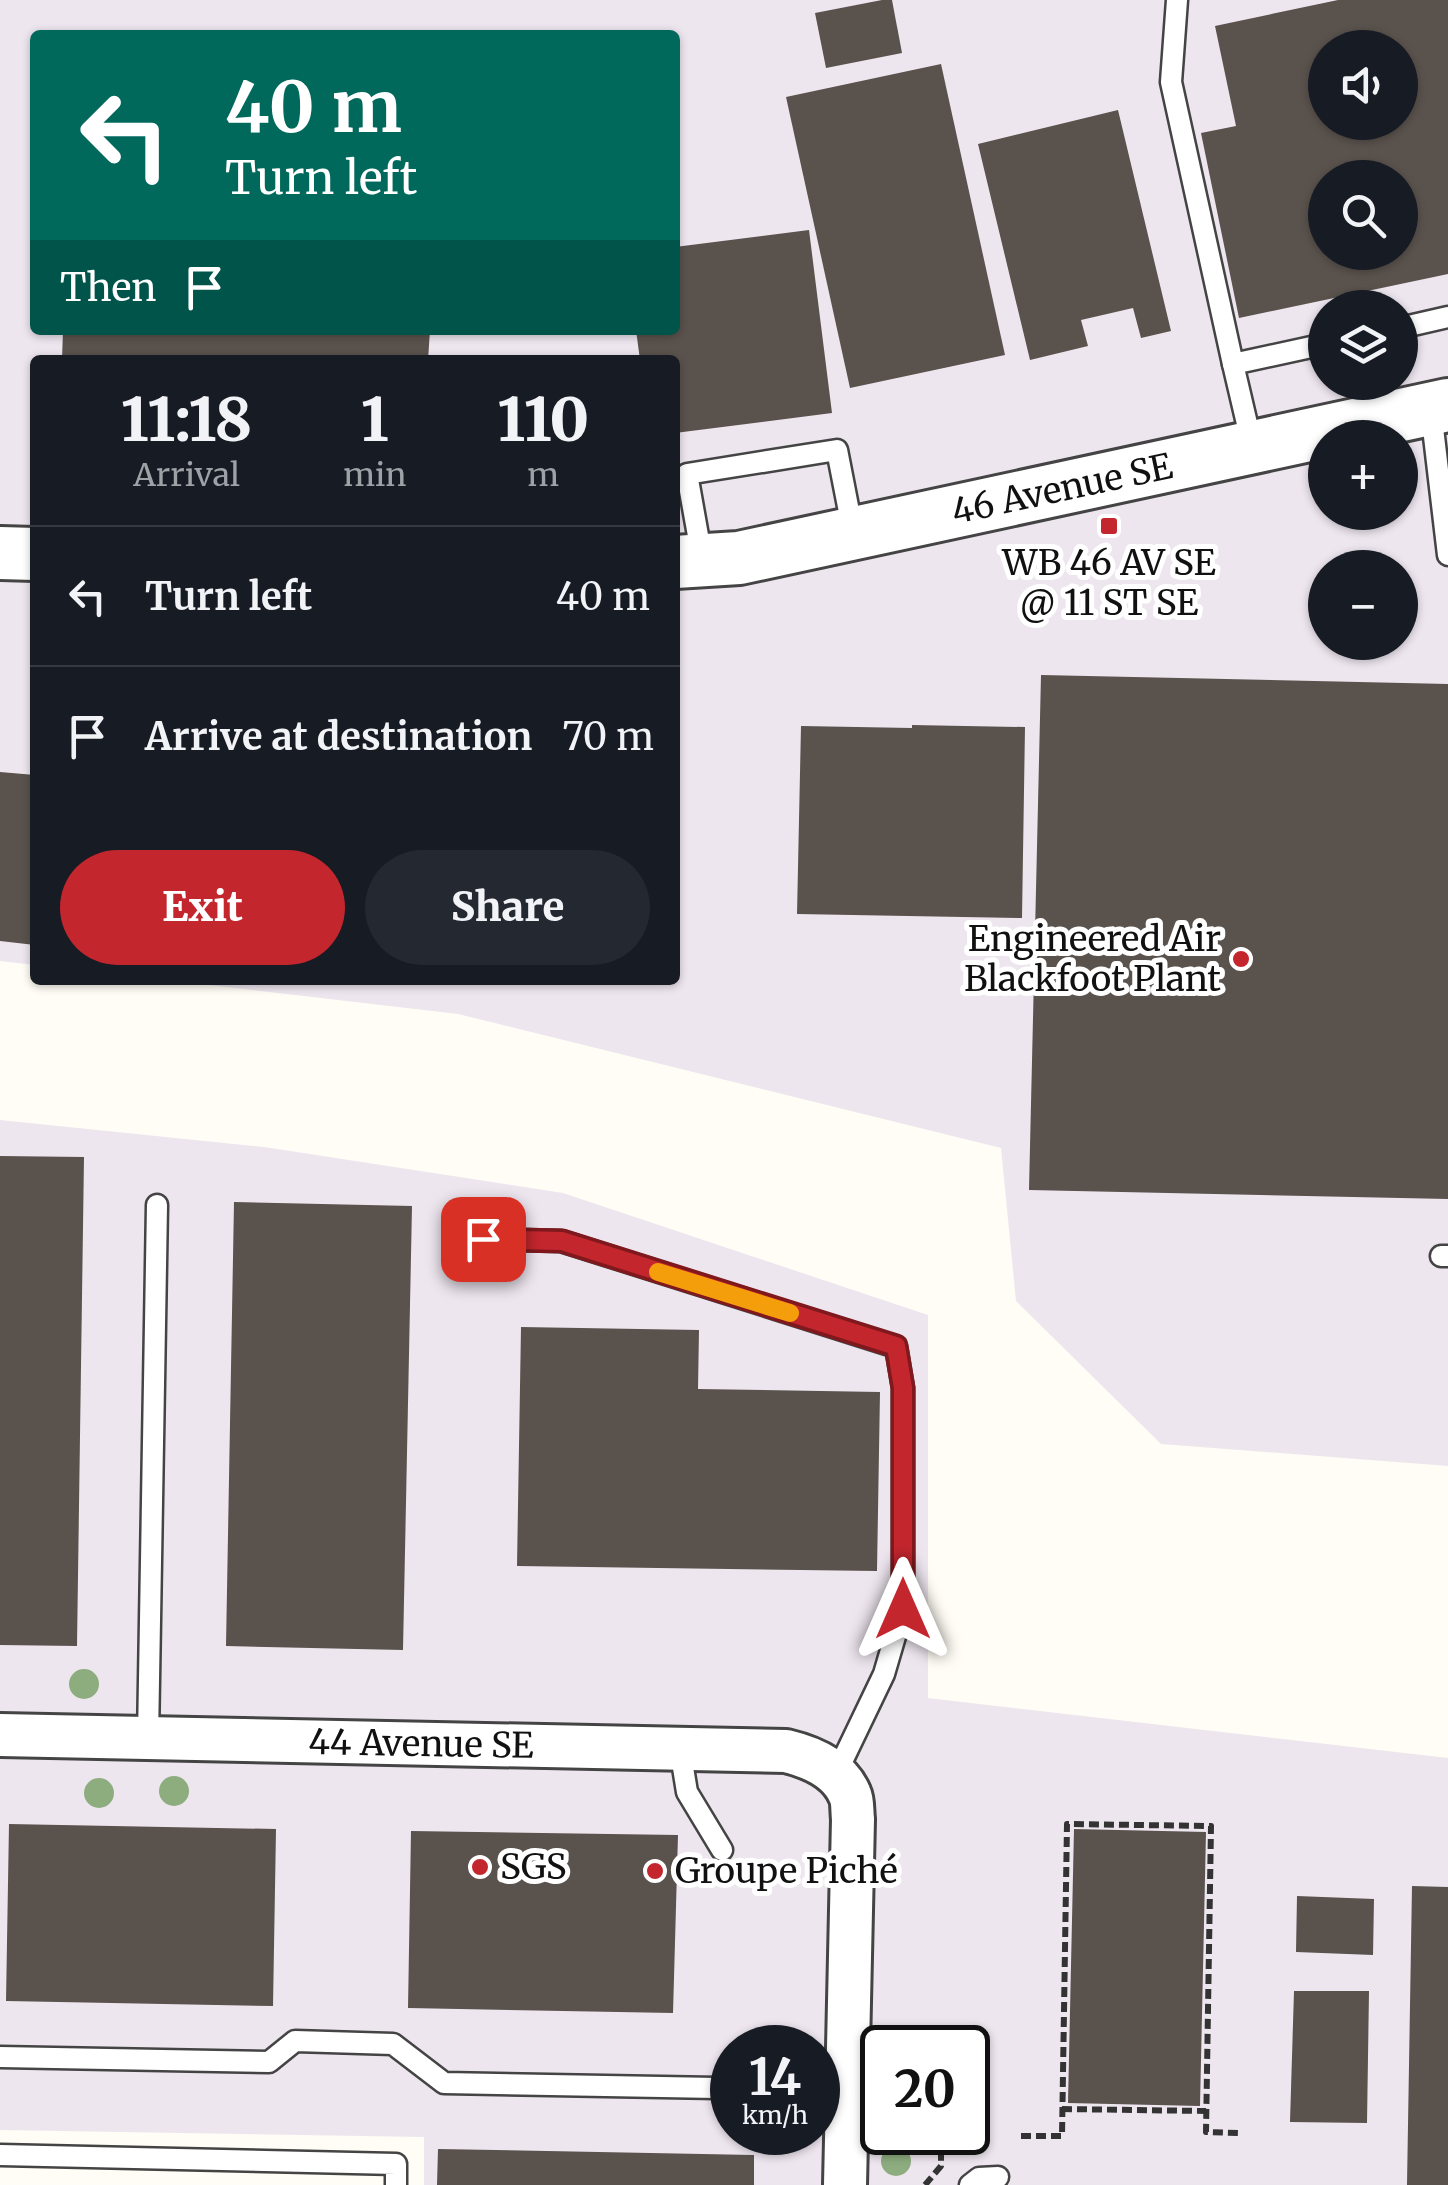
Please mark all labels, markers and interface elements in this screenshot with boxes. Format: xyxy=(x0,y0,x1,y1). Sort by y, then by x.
map controls xyxy=(1308,30,1418,660)
button: sound xyxy=(1308,30,1418,140)
text: 40 m xyxy=(225,63,402,151)
icon: left xyxy=(60,70,190,200)
text: Turn left xyxy=(225,150,417,206)
button: search xyxy=(1308,160,1418,270)
icon: arrive xyxy=(177,260,232,315)
text: Then xyxy=(60,264,157,311)
button: layers xyxy=(1308,290,1418,400)
text: 11:18 xyxy=(121,382,252,457)
text: 1 xyxy=(361,382,389,457)
text: 110 xyxy=(497,382,589,457)
button: + xyxy=(1308,420,1418,530)
street label: 46 Avenue SE xyxy=(948,444,1176,534)
text: Arrival xyxy=(133,455,240,495)
text: min xyxy=(343,455,406,495)
text: m xyxy=(527,455,559,495)
marker: WB 46 AV SE @ 11 ST SE xyxy=(1098,515,1120,537)
place label: WB 46 AV SE @ 11 ST SE xyxy=(1001,541,1216,625)
button: − xyxy=(1308,550,1418,660)
icon: left xyxy=(60,569,115,624)
text: Turn left xyxy=(145,573,312,620)
text: 40 m xyxy=(556,573,650,620)
icon: arrive xyxy=(60,709,115,764)
text: Arrive at destination xyxy=(145,713,532,760)
text: 70 m xyxy=(562,713,654,760)
button: Exit xyxy=(60,850,345,965)
button: Share xyxy=(365,850,650,965)
place label: Engineered Air Blackfoot Plant xyxy=(964,917,1221,1001)
marker: Engineered Air Blackfoot Plant xyxy=(1230,948,1252,970)
pin xyxy=(441,1197,526,1282)
icon: arrive xyxy=(456,1212,511,1267)
position arrow xyxy=(851,1557,955,1661)
street label: 44 Avenue SE xyxy=(308,1720,534,1768)
place label: SGS xyxy=(500,1845,567,1889)
place label: Groupe Piché xyxy=(675,1849,898,1893)
marker: SGS xyxy=(469,1856,491,1878)
marker: Groupe Piché xyxy=(644,1860,666,1882)
speed limit sign: 20 xyxy=(860,2025,990,2155)
text: 14 xyxy=(749,2046,801,2109)
text: km/h xyxy=(742,2099,808,2131)

